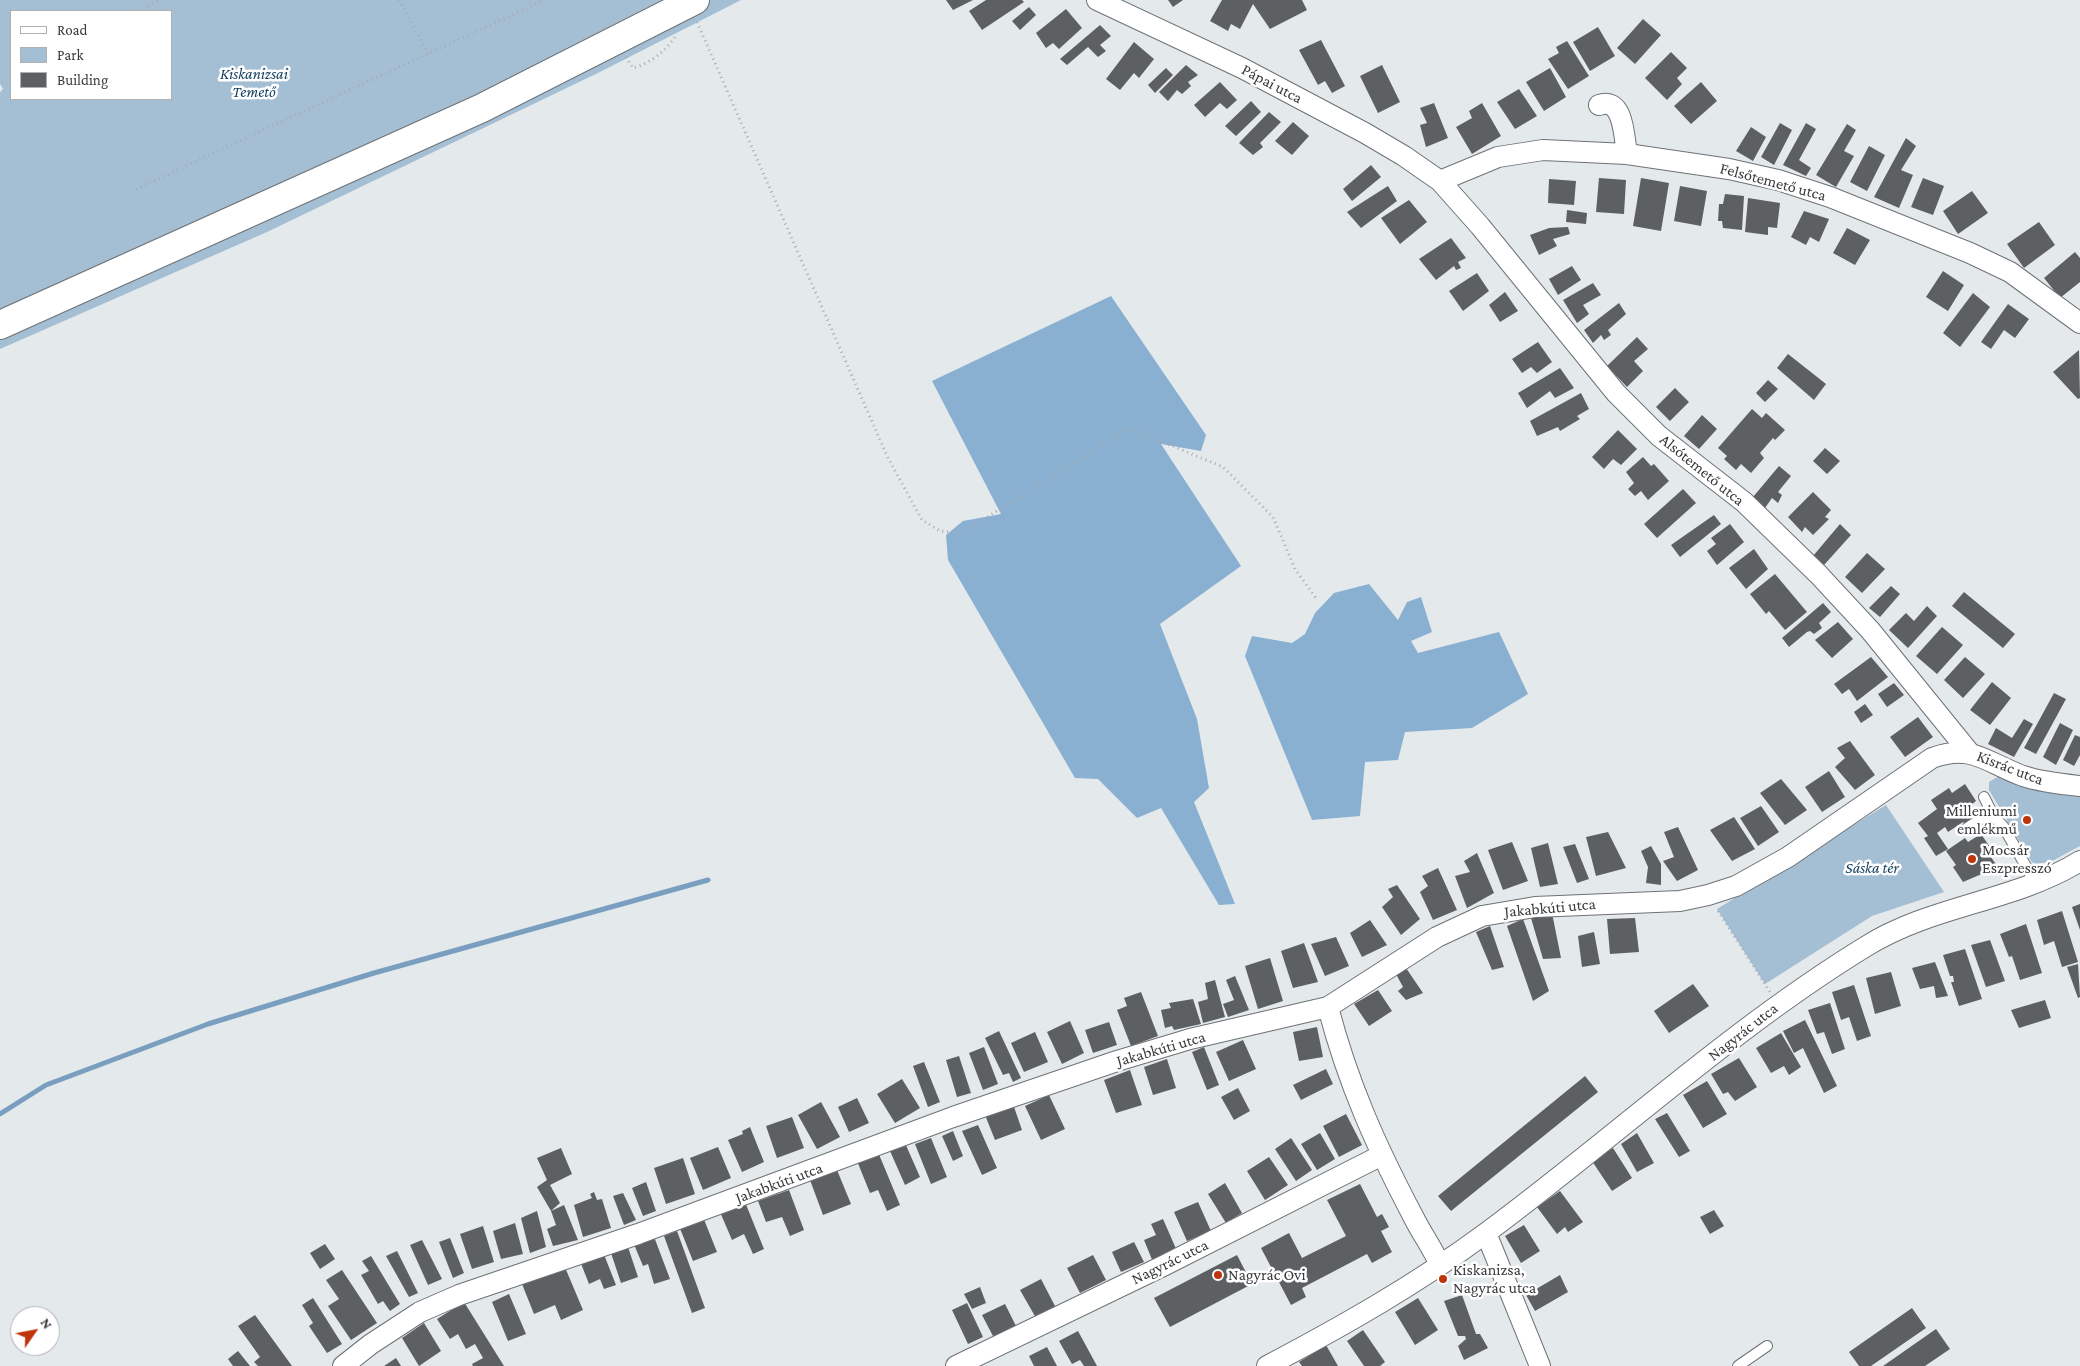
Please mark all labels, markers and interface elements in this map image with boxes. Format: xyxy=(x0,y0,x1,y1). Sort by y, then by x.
legend xyxy=(10,10,172,100)
text: Road xyxy=(57,22,87,38)
text: Park xyxy=(57,47,84,63)
street label: Pápai utca xyxy=(1238,60,1306,108)
park label: Kiskanizsai Temető xyxy=(220,64,288,102)
text: Building xyxy=(57,72,108,88)
street label: Felsőtemető utca xyxy=(1718,159,1828,205)
street label: Alsótemető utca xyxy=(1656,430,1748,510)
street label: Kisrác utca xyxy=(1974,747,2046,789)
place label: Milleniumi emlékmű xyxy=(1946,801,2017,839)
marker: Milleniumi emlékmű xyxy=(2021,814,2033,826)
place label: Mocsár Eszpresszó xyxy=(1982,840,2052,878)
marker: Mocsár Eszpresszó xyxy=(1966,853,1978,865)
park label: Sáska tér xyxy=(1845,858,1899,878)
street label: Jakabkúti utca xyxy=(1504,894,1596,922)
street label: Nagyrác utca xyxy=(1704,999,1782,1065)
street label: Jakabkúti utca xyxy=(1114,1027,1208,1071)
street label: Jakabkúti utca xyxy=(733,1158,825,1208)
street label: Nagyrác utca xyxy=(1128,1235,1212,1289)
place label: Kiskanizsa, Nagyrác utca xyxy=(1453,1260,1536,1298)
place label: Nagyrác Ovi xyxy=(1228,1265,1306,1285)
marker: Nagyrác Ovi xyxy=(1212,1269,1224,1281)
marker: Kiskanizsa, Nagyrác utca xyxy=(1437,1273,1449,1285)
north arrow xyxy=(10,1306,60,1356)
text: N xyxy=(37,1315,56,1332)

